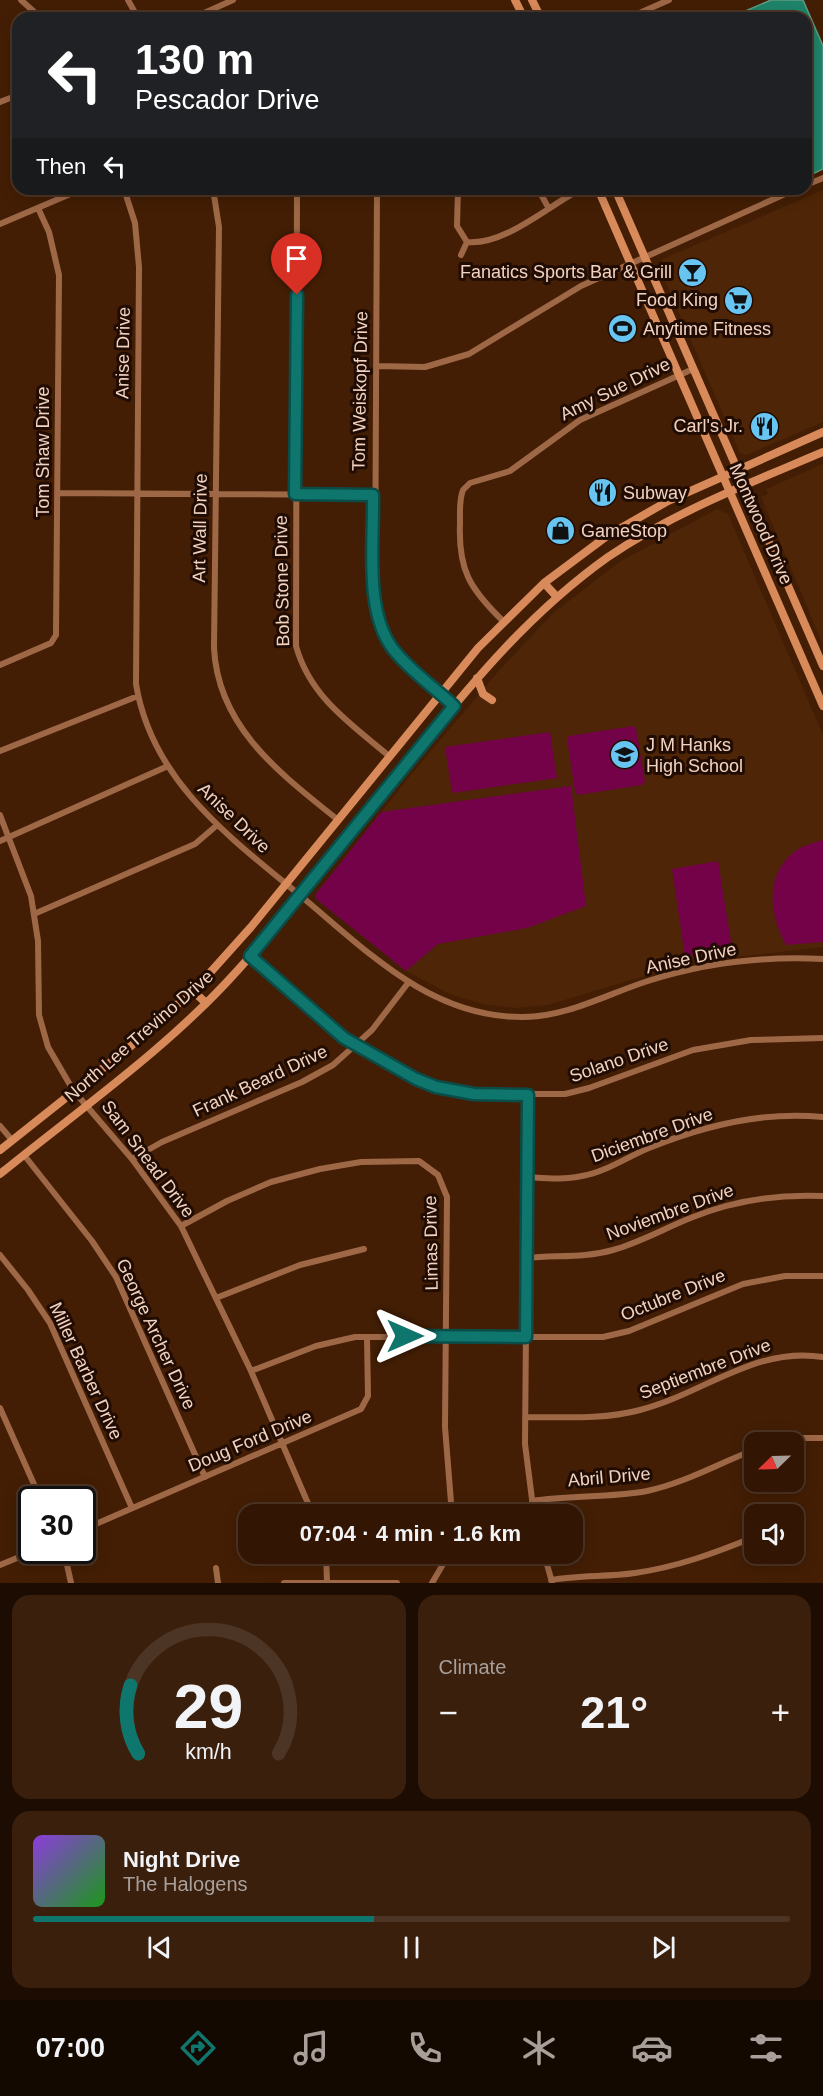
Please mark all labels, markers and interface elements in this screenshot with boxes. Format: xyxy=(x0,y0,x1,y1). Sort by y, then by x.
icon: left xyxy=(36,36,114,114)
text: 130 m xyxy=(135,36,254,83)
text: Pescador Drive xyxy=(135,85,320,115)
icon: left xyxy=(98,150,131,183)
text: Then xyxy=(36,154,86,179)
pin xyxy=(271,233,322,295)
icon: arrive xyxy=(280,242,313,275)
bar icon: Fanatics Sports Bar & Grill xyxy=(677,256,709,288)
place label: Fanatics Sports Bar & Grill xyxy=(460,262,672,282)
supermarket icon: Food King xyxy=(723,284,755,316)
place label: Food King xyxy=(636,290,718,310)
street label: Anise Drive xyxy=(112,307,134,399)
street label: Tom Weiskopf Drive xyxy=(349,311,371,471)
sports icon: Anytime Fitness xyxy=(606,313,638,345)
place label: Anytime Fitness xyxy=(643,319,771,339)
street label: Amy Sue Drive xyxy=(557,354,673,424)
street label: Tom Shaw Drive xyxy=(33,386,53,518)
restaurant icon: Carl's Jr. xyxy=(748,410,780,442)
place label: Carl's Jr. xyxy=(674,416,743,436)
street label: Montwood Drive xyxy=(725,461,797,587)
street label: Art Wall Drive xyxy=(189,473,211,583)
restaurant icon: Subway xyxy=(586,477,618,509)
place label: Subway xyxy=(623,483,687,503)
street label: Bob Stone Drive xyxy=(271,515,293,647)
shop icon: GameStop xyxy=(544,515,576,547)
place label: GameStop xyxy=(581,521,667,541)
place label: J M Hanks High School xyxy=(646,735,743,776)
school or university icon: J M Hanks High School xyxy=(609,739,641,771)
street label: Anise Drive xyxy=(194,779,274,857)
street label: Anise Drive xyxy=(644,939,738,977)
street label: North Lee Trevino Drive xyxy=(61,966,217,1106)
street label: Solano Drive xyxy=(567,1034,671,1086)
street label: Frank Beard Drive xyxy=(190,1041,330,1121)
street label: Sam Snead Drive xyxy=(98,1097,198,1221)
street label: Diciembre Drive xyxy=(588,1104,716,1166)
street label: Noviembre Drive xyxy=(604,1180,736,1244)
street label: Limas Drive xyxy=(420,1195,442,1291)
street label: George Archer Drive xyxy=(112,1255,200,1413)
street label: Octubre Drive xyxy=(618,1265,728,1325)
street label: Miller Barber Drive xyxy=(45,1299,127,1443)
position arrow xyxy=(373,1304,437,1368)
street label: Septiembre Drive xyxy=(637,1335,773,1403)
street label: Doug Ford Drive xyxy=(185,1406,315,1476)
north arrow xyxy=(744,1432,804,1492)
map controls xyxy=(744,1432,804,1564)
street label: Abril Drive xyxy=(567,1463,651,1491)
speed limit sign: 30 xyxy=(18,1486,96,1564)
button: sound xyxy=(744,1504,804,1564)
text: 07:04 · 4 min · 1.6 km xyxy=(300,1521,521,1546)
text: Climate xyxy=(439,1656,506,1678)
text: 29 xyxy=(174,1672,243,1741)
text: 21° xyxy=(580,1687,648,1738)
text: − xyxy=(439,1694,458,1731)
text: + xyxy=(771,1694,790,1731)
text: km/h xyxy=(186,1740,232,1764)
text: Night Drive xyxy=(123,1847,240,1872)
text: The Halogens xyxy=(123,1873,248,1895)
icon: previous xyxy=(143,1931,176,1964)
icon: pause xyxy=(395,1931,428,1964)
icon: next xyxy=(647,1931,680,1964)
icon: directions xyxy=(177,2027,219,2069)
icon: music xyxy=(290,2027,332,2069)
icon: phone xyxy=(404,2027,446,2069)
icon: climate xyxy=(518,2027,560,2069)
icon: car xyxy=(631,2027,673,2069)
icon: filters xyxy=(745,2027,787,2069)
text: 07:00 xyxy=(36,2033,105,2063)

